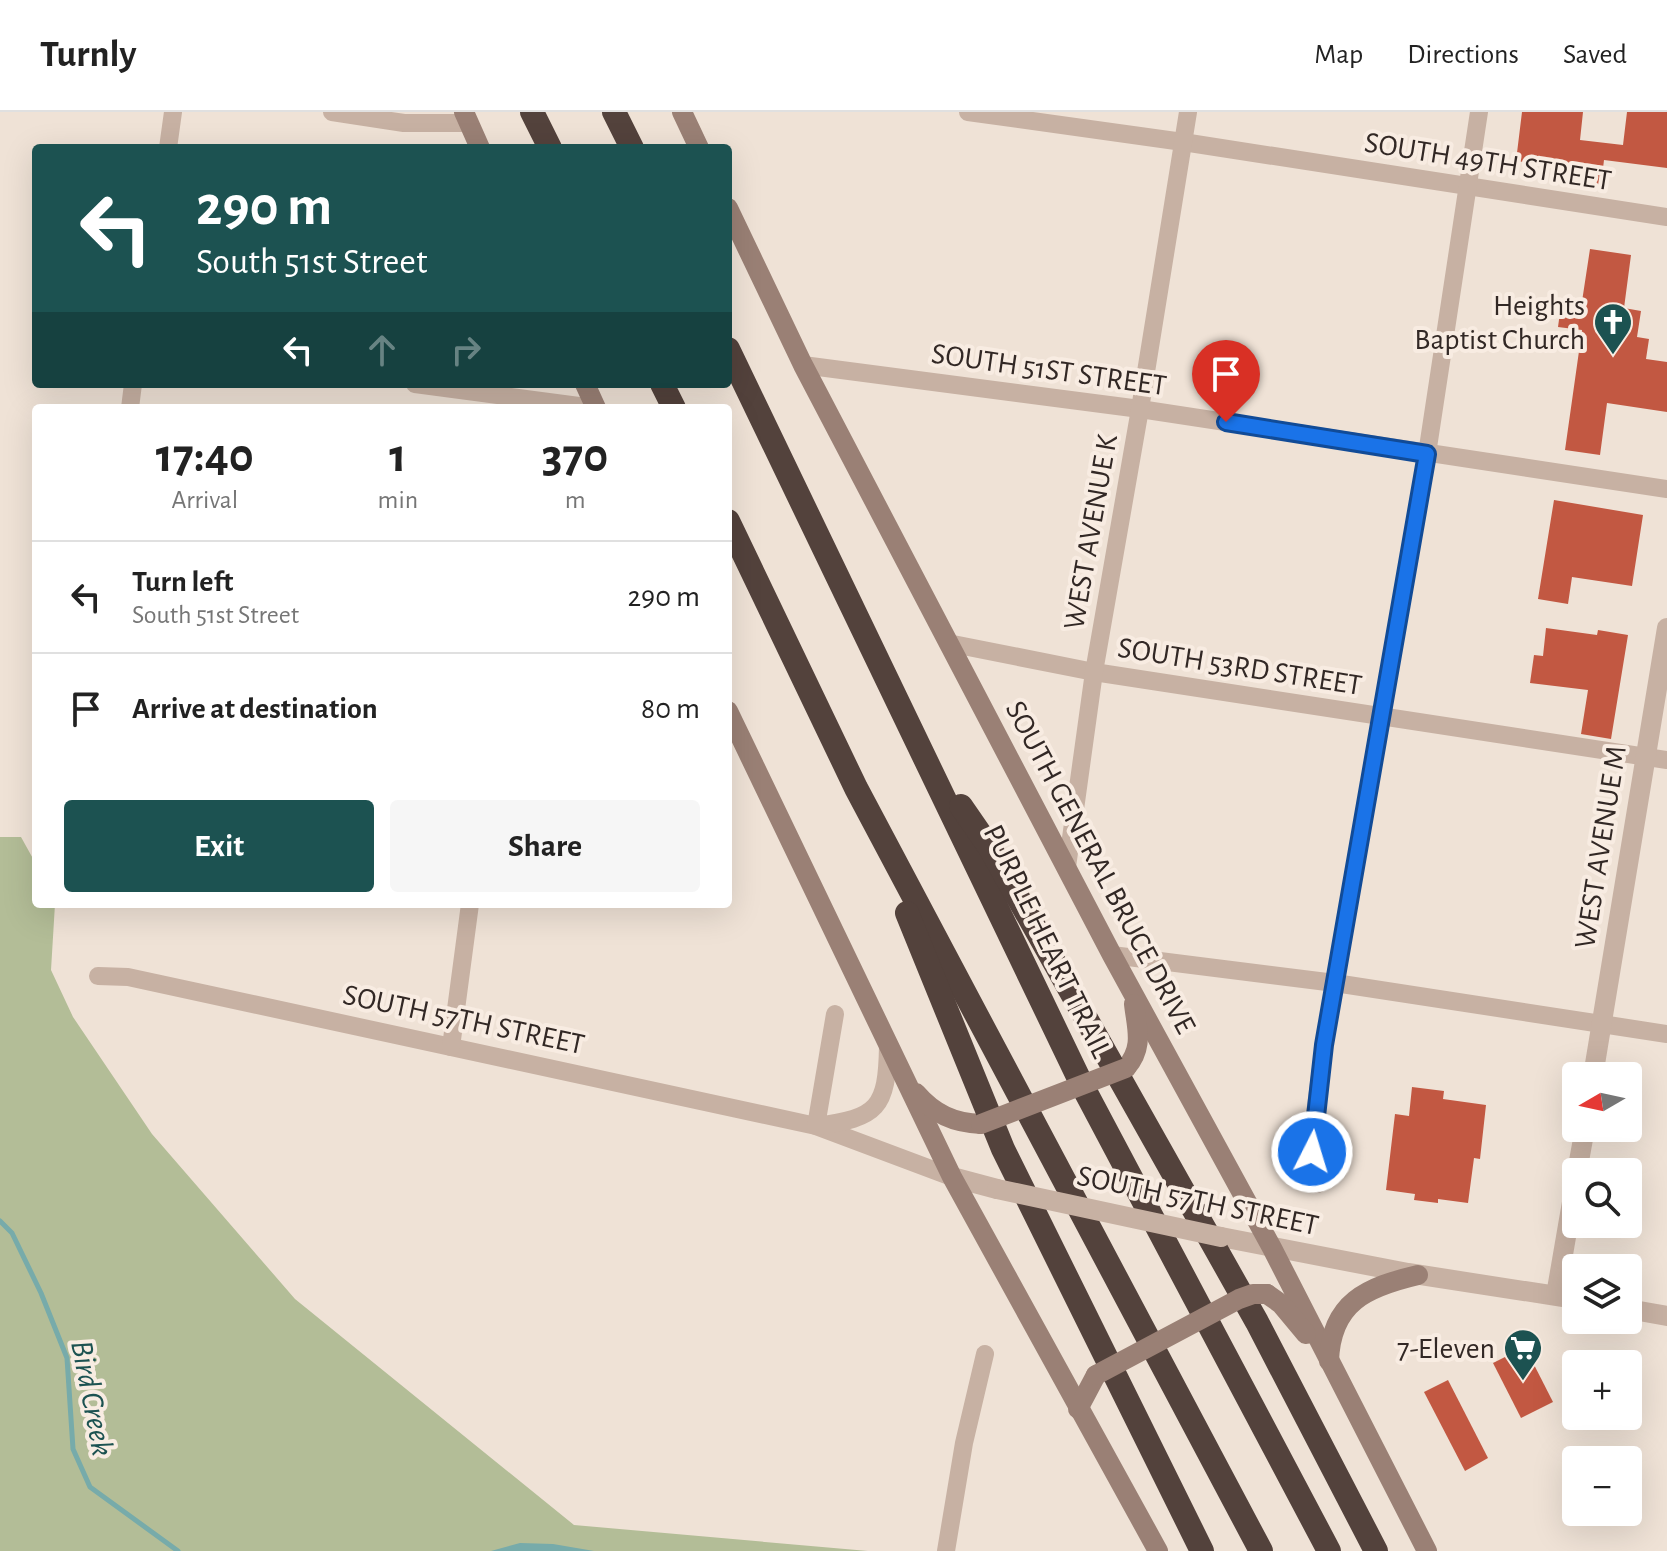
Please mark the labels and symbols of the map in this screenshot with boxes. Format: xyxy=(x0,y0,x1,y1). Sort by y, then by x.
street label: SOUTH 49TH STREET xyxy=(1362,128,1614,196)
place label: Heights Baptist Church xyxy=(1414,291,1585,355)
church icon: Heights Baptist Church xyxy=(1592,301,1634,356)
street label: SOUTH 51ST STREET xyxy=(929,339,1169,401)
pin xyxy=(1192,340,1260,422)
street label: WEST AVENUE K xyxy=(1059,432,1123,632)
street label: SOUTH 53RD STREET xyxy=(1116,633,1364,701)
street label: SOUTH GENERAL BRUCE DRIVE xyxy=(1000,696,1201,1039)
street label: WEST AVENUE M xyxy=(1570,744,1632,951)
street label: PURPLE HEART TRAIL xyxy=(978,820,1117,1063)
street label: SOUTH 57TH STREET xyxy=(340,980,588,1060)
north arrow xyxy=(1562,1062,1642,1142)
position arrow xyxy=(1270,1110,1354,1194)
street label: SOUTH 57TH STREET xyxy=(1074,1161,1322,1241)
supermarket icon: 7-Eleven xyxy=(1502,1327,1544,1382)
place label: 7-Eleven xyxy=(1397,1334,1495,1364)
water label: Bird Creek xyxy=(65,1338,119,1459)

